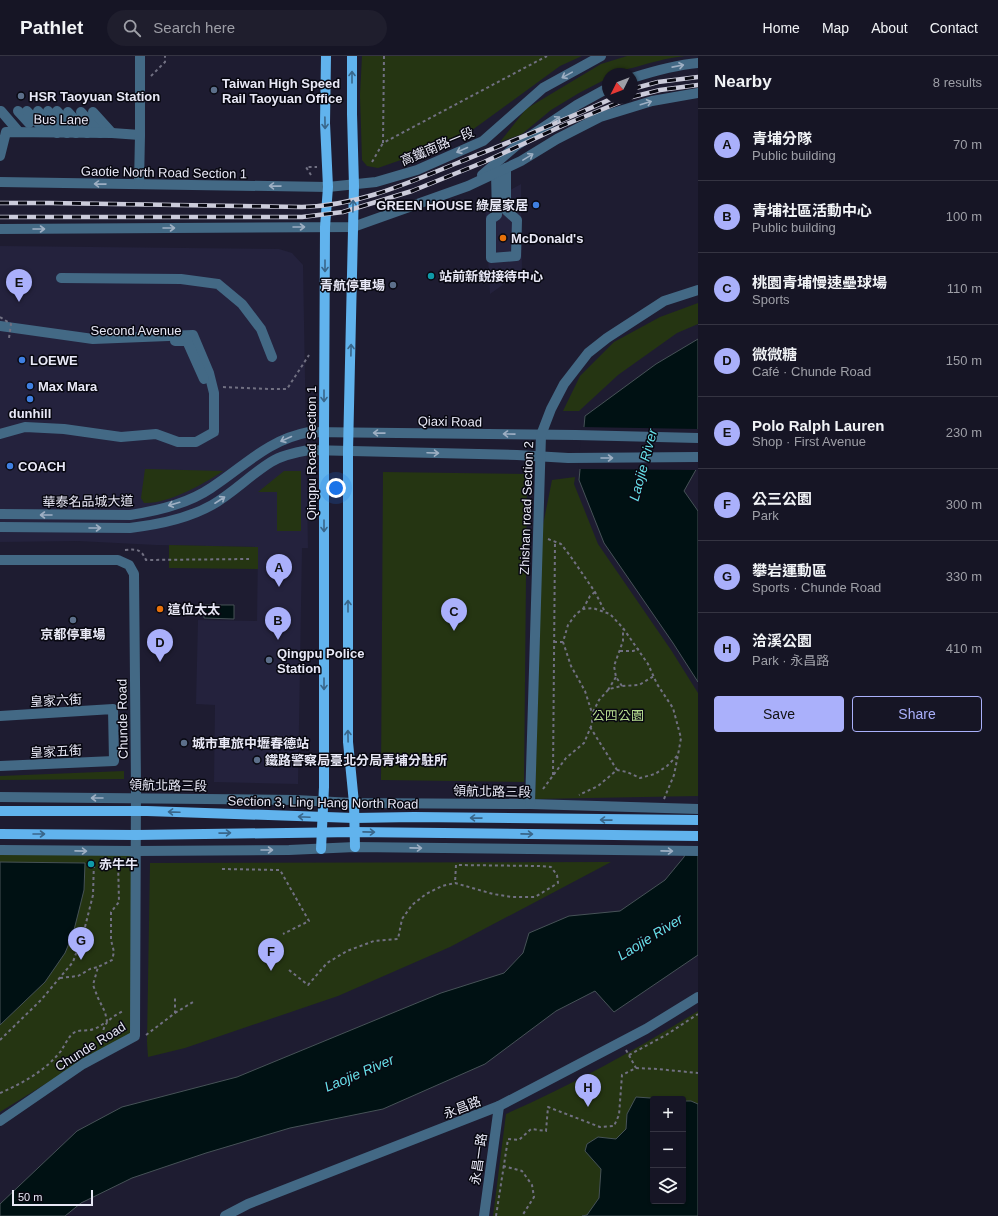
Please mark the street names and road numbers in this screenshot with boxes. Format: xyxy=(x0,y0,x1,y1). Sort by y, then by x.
street label: Bus Lane xyxy=(33,112,89,127)
street label: 高鐵南路一段 xyxy=(398,124,476,169)
street label: Gaotie North Road Section 1 xyxy=(81,164,247,181)
street label: Second Avenue xyxy=(91,323,181,338)
street label: Qingpu Road Section 1 xyxy=(304,386,319,520)
street label: Qiaxi Road xyxy=(418,413,482,430)
street label: Zhishan road Section 2 xyxy=(517,441,536,575)
street label: 華泰名品城大道 xyxy=(42,493,134,510)
street label: Chunde Road xyxy=(114,679,131,759)
street label: 皇家六街 xyxy=(30,692,82,709)
street label: 皇家五街 xyxy=(30,743,82,760)
street label: 領航北路三段 xyxy=(129,777,207,794)
street label: 領航北路三段 xyxy=(453,783,531,800)
street label: Section 3, Ling Hang North Road xyxy=(227,793,419,812)
street label: Chunde Road xyxy=(52,1019,128,1074)
street label: 永昌路 xyxy=(441,1093,483,1121)
street label: 永昌一路 xyxy=(467,1132,490,1186)

